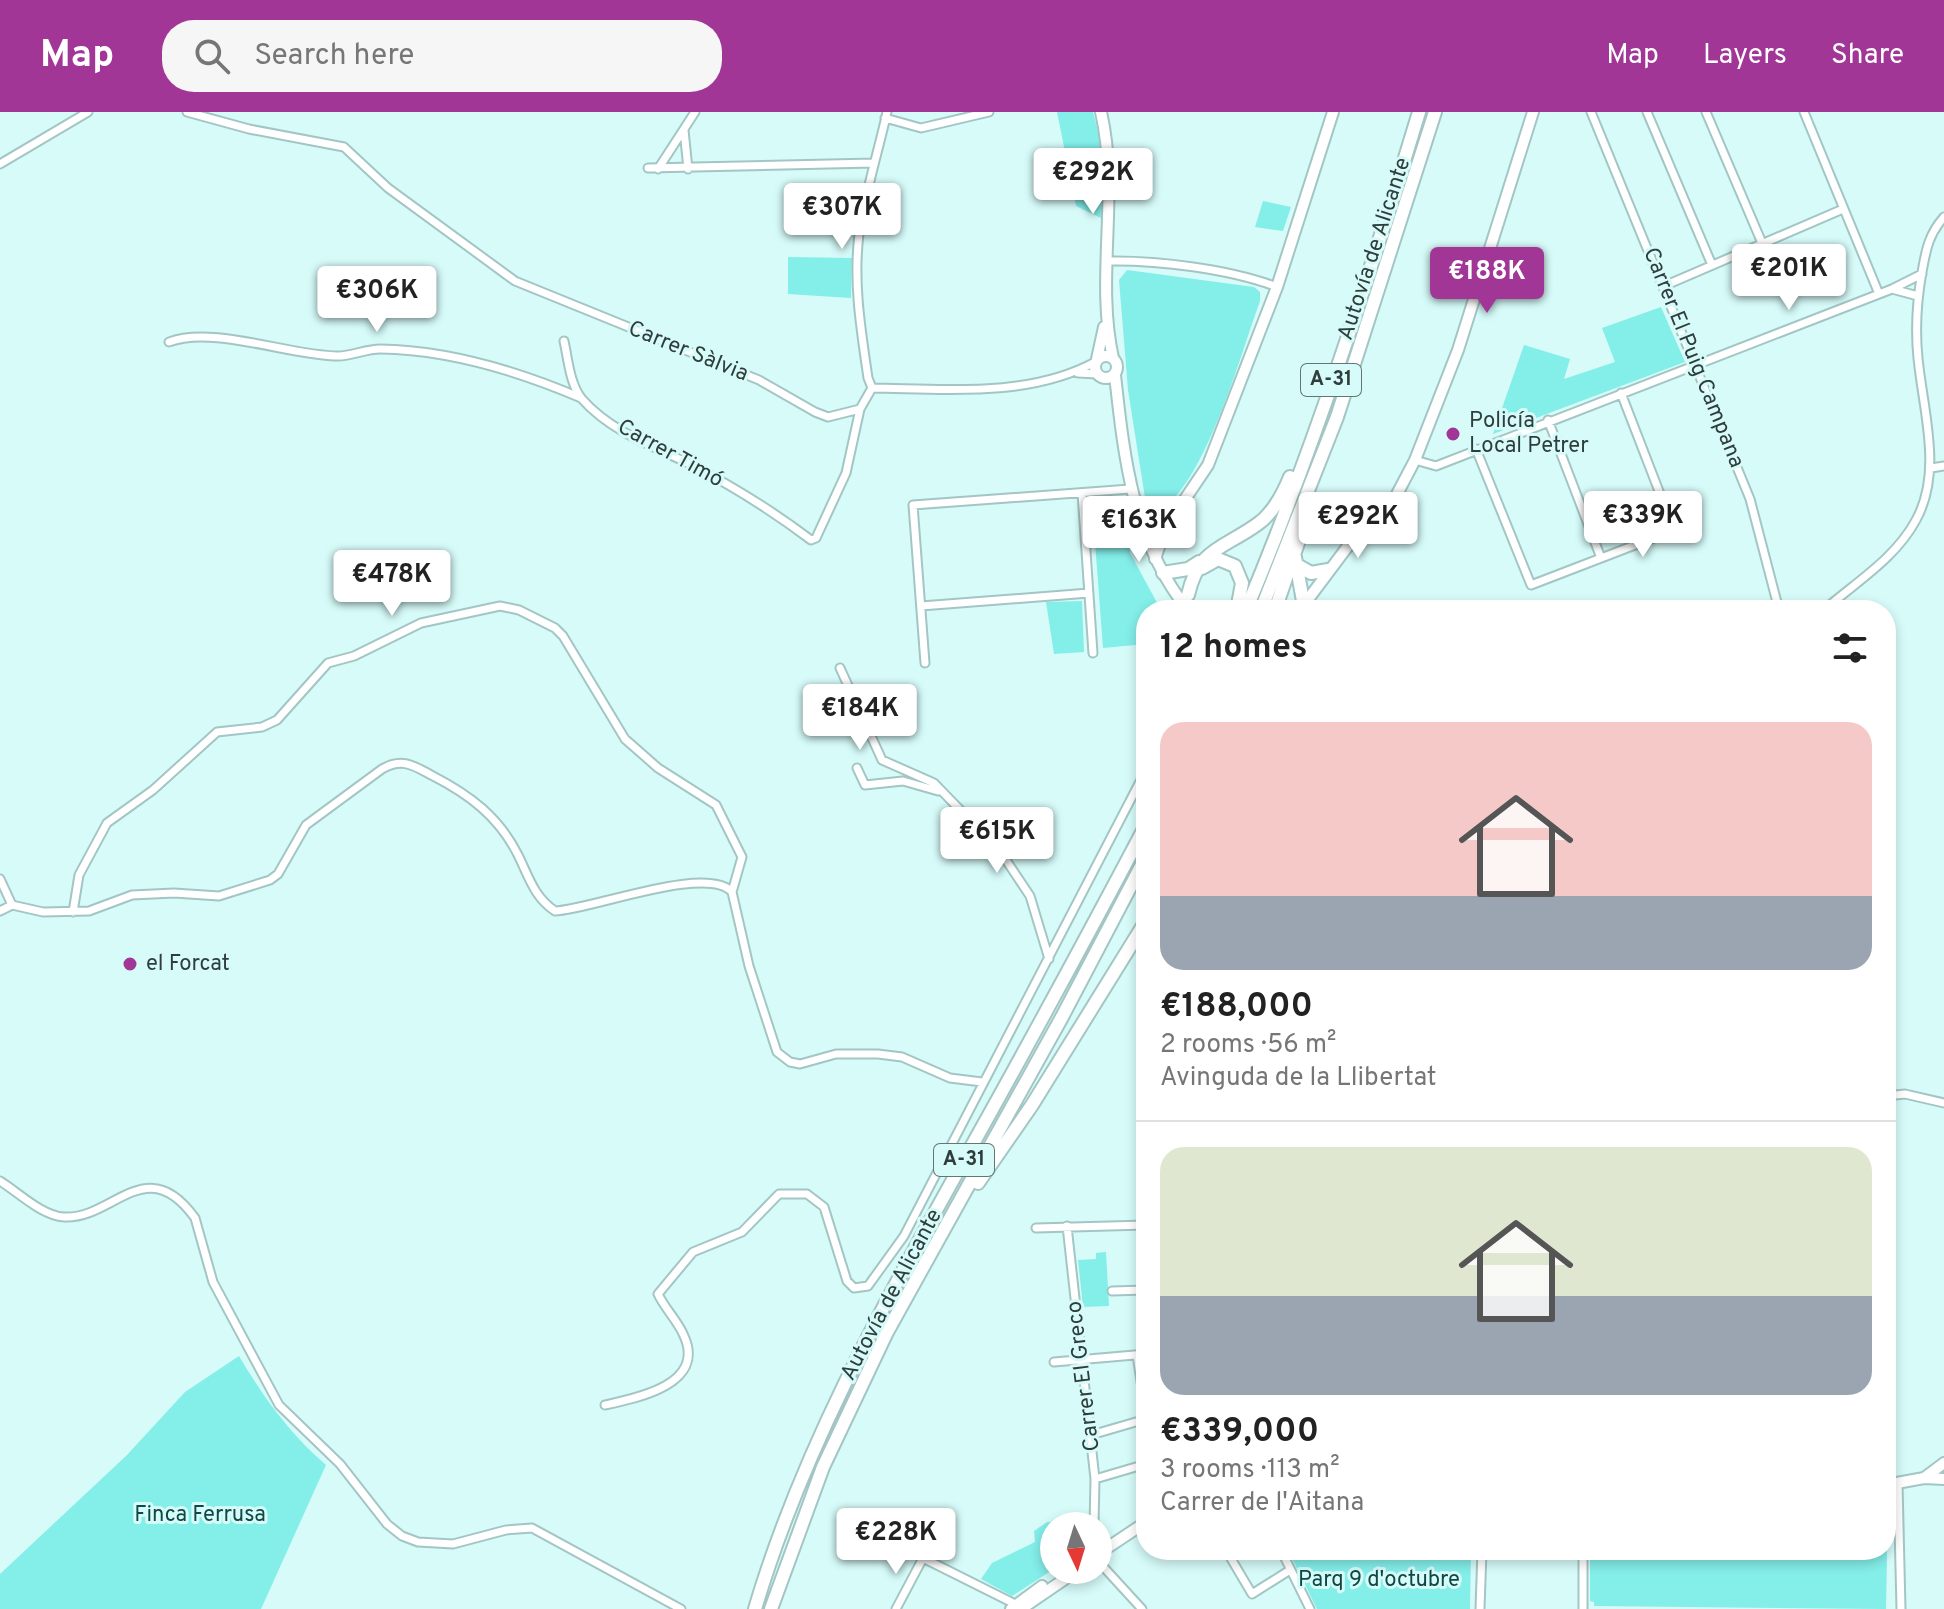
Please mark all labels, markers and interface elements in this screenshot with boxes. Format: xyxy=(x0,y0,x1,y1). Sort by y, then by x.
search box xyxy=(162,20,722,92)
text: Map xyxy=(40,32,114,81)
icon: search xyxy=(190,34,234,78)
text: Search here xyxy=(254,38,414,75)
text: Map xyxy=(1606,38,1659,74)
text: Layers xyxy=(1703,38,1787,74)
text: Share xyxy=(1831,38,1904,74)
pin: €292K xyxy=(1037,148,1149,216)
street label: Autovía de Alicante xyxy=(1333,154,1417,344)
text: €292K xyxy=(1052,157,1134,190)
pin: €307K xyxy=(786,183,898,251)
text: €307K xyxy=(802,192,882,225)
street label: Carrer El Puig Campana xyxy=(1636,244,1750,472)
pin: €201K xyxy=(1733,244,1845,312)
pin: €188K xyxy=(1431,247,1543,315)
text: €201K xyxy=(1750,253,1828,286)
text: €188K xyxy=(1448,256,1526,289)
pin: €306K xyxy=(321,266,433,334)
text: €306K xyxy=(335,275,419,308)
street label: Carrer Sàlvia xyxy=(624,316,752,388)
road number: A-31 xyxy=(1301,364,1361,396)
place label: Policía Local Petrer xyxy=(1469,408,1589,460)
street label: Carrer Timó xyxy=(612,414,728,494)
marker: Policía Local Petrer xyxy=(1444,425,1462,443)
pin: €339K xyxy=(1587,491,1699,559)
pin: €292K xyxy=(1302,492,1414,560)
pin: €163K xyxy=(1083,496,1195,564)
text: €339K xyxy=(1602,500,1684,533)
text: €292K xyxy=(1317,501,1399,534)
text: €163K xyxy=(1101,505,1177,538)
pin: €478K xyxy=(336,550,448,618)
text: €478K xyxy=(351,559,433,592)
icon: filters xyxy=(1828,626,1872,670)
text: 12 homes xyxy=(1160,627,1307,670)
pin: €184K xyxy=(804,684,916,752)
text: €184K xyxy=(821,693,899,726)
icon: home xyxy=(1444,774,1588,918)
pin: €615K xyxy=(941,807,1053,875)
text: €615K xyxy=(958,816,1036,849)
place label: el Forcat xyxy=(146,951,230,978)
marker: el Forcat xyxy=(121,955,139,973)
text: €188,000 xyxy=(1160,986,1313,1029)
text: 2 rooms · 56 m² xyxy=(1160,1029,1336,1062)
text: Avinguda de la Llibertat xyxy=(1160,1062,1437,1095)
road number: A-31 xyxy=(934,1144,994,1176)
icon: home xyxy=(1444,1199,1588,1343)
street label: Autovía de Alicante xyxy=(835,1205,949,1385)
street label: Carrer El Greco xyxy=(1061,1299,1107,1453)
text: €339,000 xyxy=(1160,1411,1319,1454)
text: 3 rooms · 113 m² xyxy=(1160,1454,1340,1487)
text: Carrer de l'Aitana xyxy=(1160,1487,1364,1520)
park label: Finca Ferrusa xyxy=(134,1502,266,1529)
pin: €228K xyxy=(840,1508,952,1576)
north arrow xyxy=(1040,1512,1112,1584)
map controls xyxy=(1040,1512,1112,1584)
text: €228K xyxy=(855,1517,937,1550)
park label: Parq 9 d'octubre xyxy=(1298,1567,1460,1594)

